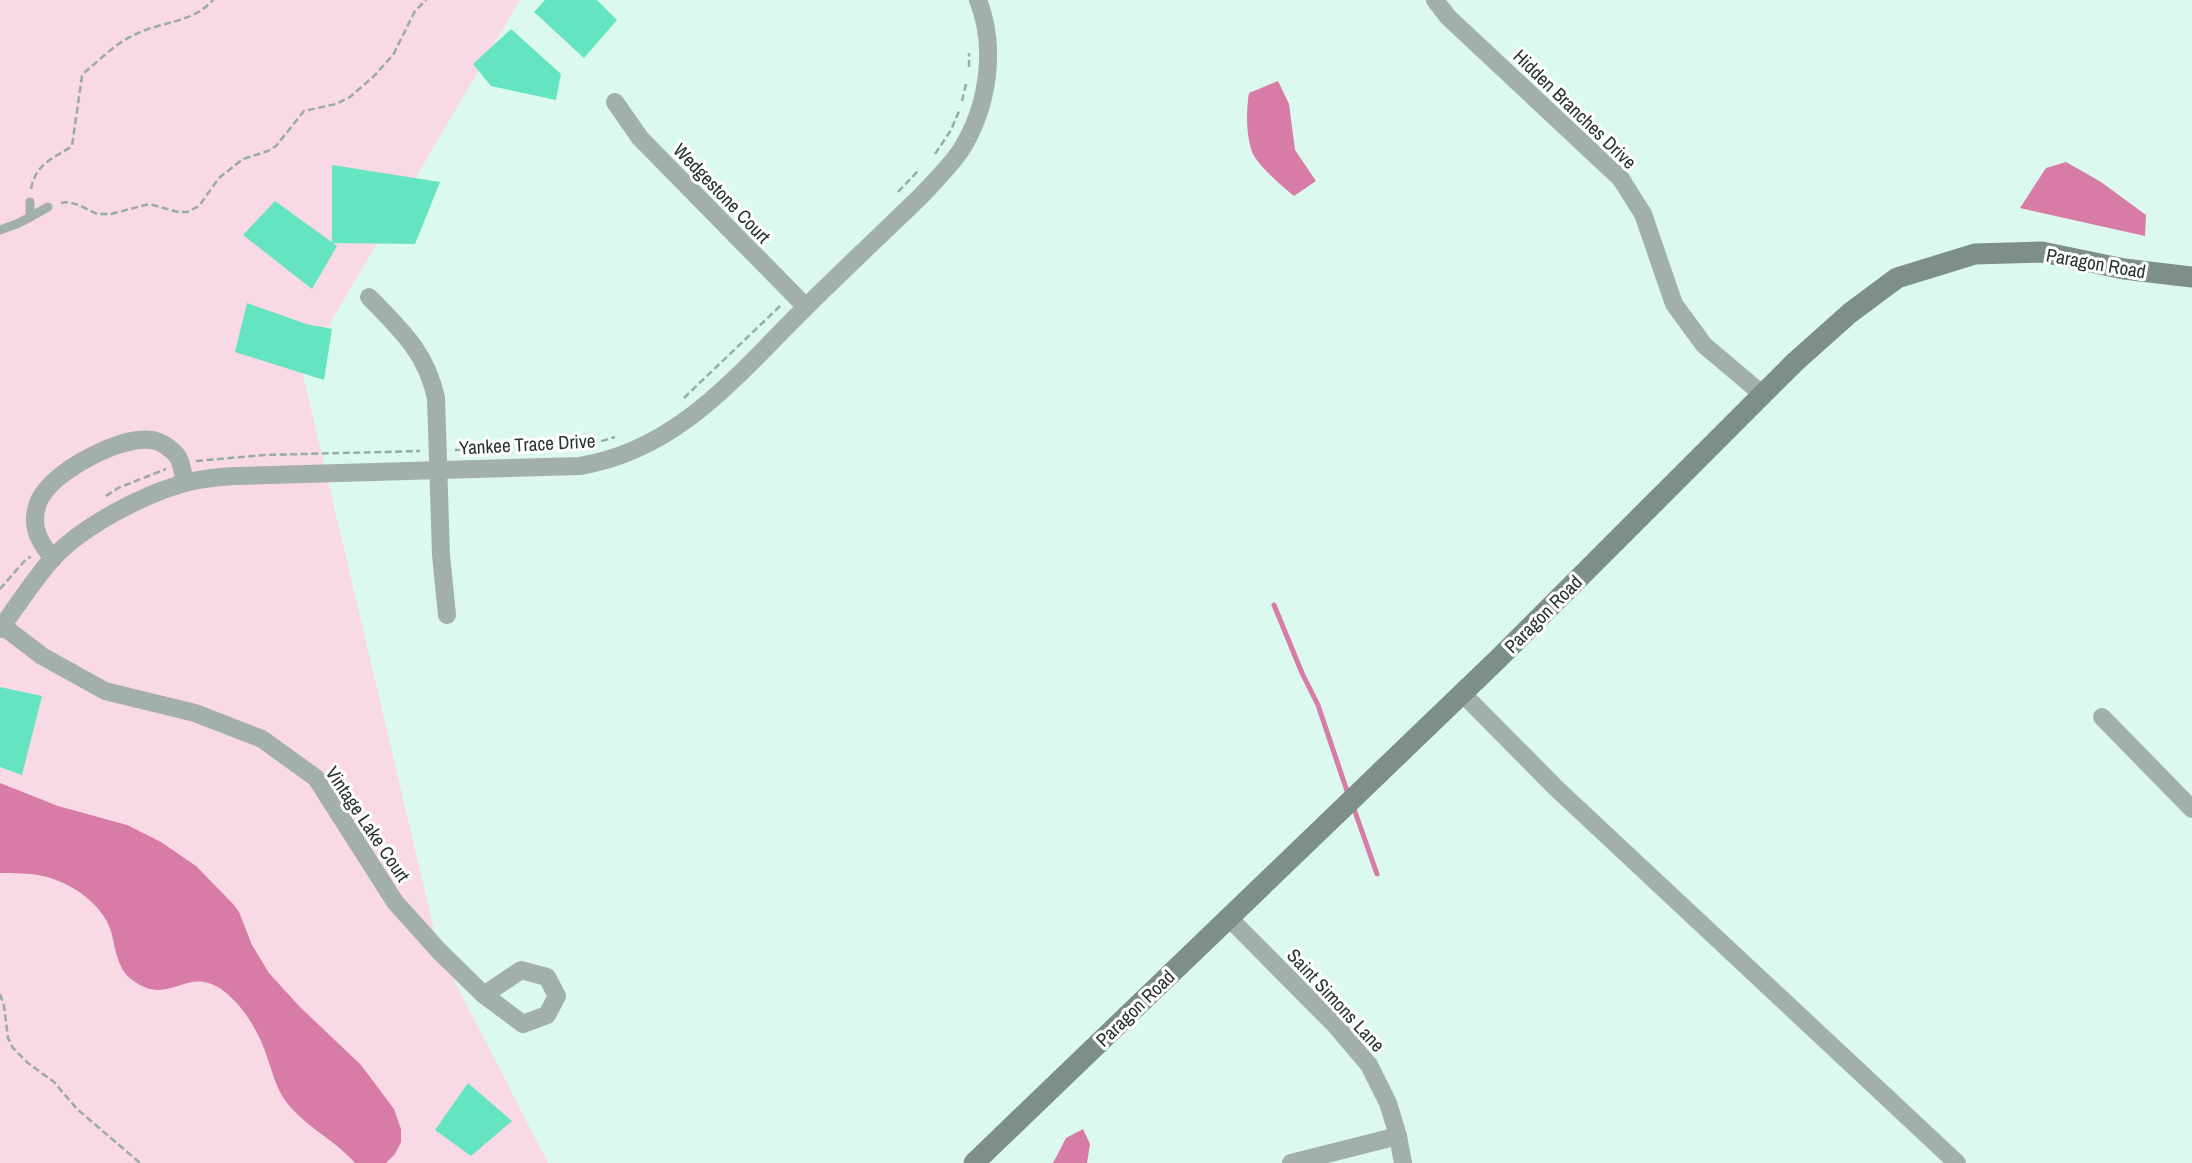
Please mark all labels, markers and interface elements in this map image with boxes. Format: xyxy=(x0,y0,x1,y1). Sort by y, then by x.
street label: Hidden Branches Drive xyxy=(1508,43,1642,175)
street label: Wedgestone Court xyxy=(668,137,777,249)
street label: Paragon Road xyxy=(2044,241,2148,285)
street label: Yankee Trace Drive xyxy=(458,427,596,461)
street label: Paragon Road xyxy=(1498,569,1588,659)
street label: Vintage Lake Court xyxy=(320,761,417,887)
street label: Saint Simons Lane xyxy=(1281,943,1391,1057)
street label: Paragon Road xyxy=(1090,964,1180,1052)

